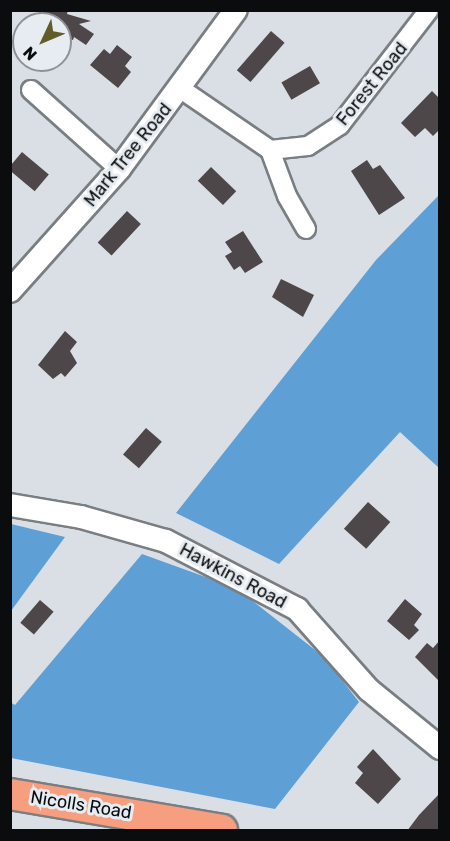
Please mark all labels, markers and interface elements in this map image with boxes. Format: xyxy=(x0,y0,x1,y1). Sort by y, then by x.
north arrow xyxy=(12,12,72,72)
street label: Forest Road xyxy=(332,38,412,130)
text: N xyxy=(19,43,41,64)
street label: Mark Tree Road xyxy=(79,99,177,211)
street label: Hawkins Road xyxy=(176,539,290,613)
street label: Nicolls Road xyxy=(29,786,133,824)

